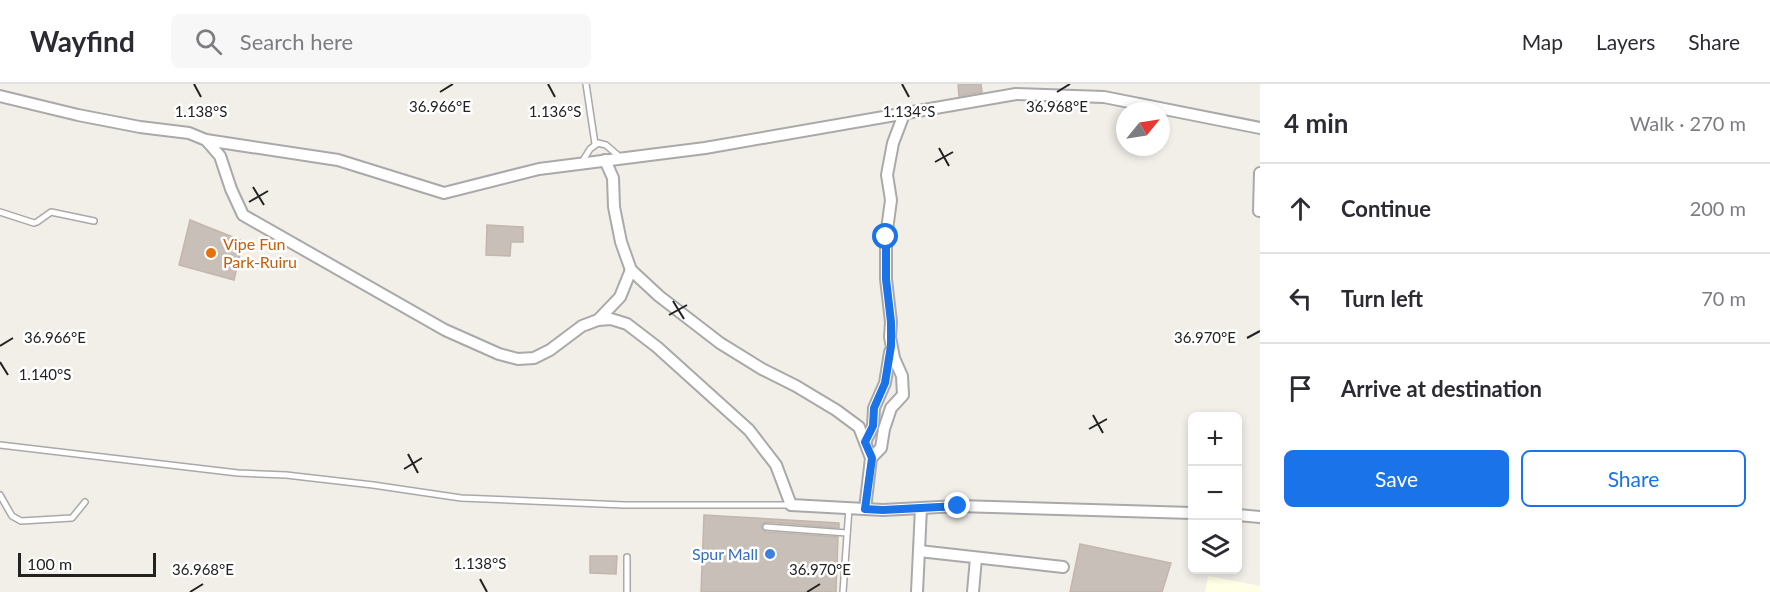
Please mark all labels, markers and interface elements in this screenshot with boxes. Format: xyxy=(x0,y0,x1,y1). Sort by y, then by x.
search box xyxy=(171,14,591,68)
text: Wayfind xyxy=(30,24,135,58)
icon: search xyxy=(192,25,225,58)
text: Search here xyxy=(240,28,353,55)
text: Map xyxy=(1522,29,1563,54)
text: Layers xyxy=(1596,29,1655,54)
text: Share xyxy=(1688,29,1740,54)
text: 36.966°E xyxy=(409,97,471,115)
text: 36.968°E xyxy=(1026,97,1088,115)
text: 1.138°S xyxy=(175,102,227,120)
text: 1.136°S xyxy=(529,102,581,120)
text: 1.134°S xyxy=(883,102,935,120)
north arrow xyxy=(1116,102,1170,156)
text: 4 min xyxy=(1284,107,1348,139)
text: Walk · 270 m xyxy=(1630,111,1746,135)
icon: ahead xyxy=(1284,192,1317,225)
text: Continue xyxy=(1341,195,1431,222)
text: 200 m xyxy=(1690,196,1746,220)
route start xyxy=(872,223,898,249)
place label: Vipe Fun Park-Ruiru xyxy=(223,234,297,271)
marker: Vipe Fun Park-Ruiru xyxy=(204,246,218,260)
icon: left xyxy=(1284,282,1317,315)
text: Turn left xyxy=(1341,285,1423,312)
text: 70 m xyxy=(1701,286,1746,310)
text: 36.966°E xyxy=(24,328,86,346)
text: 36.970°E xyxy=(1174,328,1236,346)
text: 1.140°S xyxy=(19,365,71,383)
icon: arrive xyxy=(1284,372,1317,405)
text: Arrive at destination xyxy=(1341,375,1542,402)
map controls xyxy=(1188,412,1242,574)
button: + xyxy=(1188,412,1242,466)
button: Save xyxy=(1284,450,1509,507)
button: Share xyxy=(1521,450,1746,507)
button: − xyxy=(1188,466,1242,520)
route end xyxy=(944,492,970,518)
button: layers xyxy=(1188,520,1242,574)
place label: Spur Mall xyxy=(692,544,758,563)
marker: Spur Mall xyxy=(763,547,777,561)
scale bar xyxy=(18,550,156,578)
text: 100 m xyxy=(27,554,72,573)
text: 1.138°S xyxy=(454,554,506,572)
text: 36.968°E xyxy=(172,560,234,578)
text: 36.970°E xyxy=(789,560,851,578)

